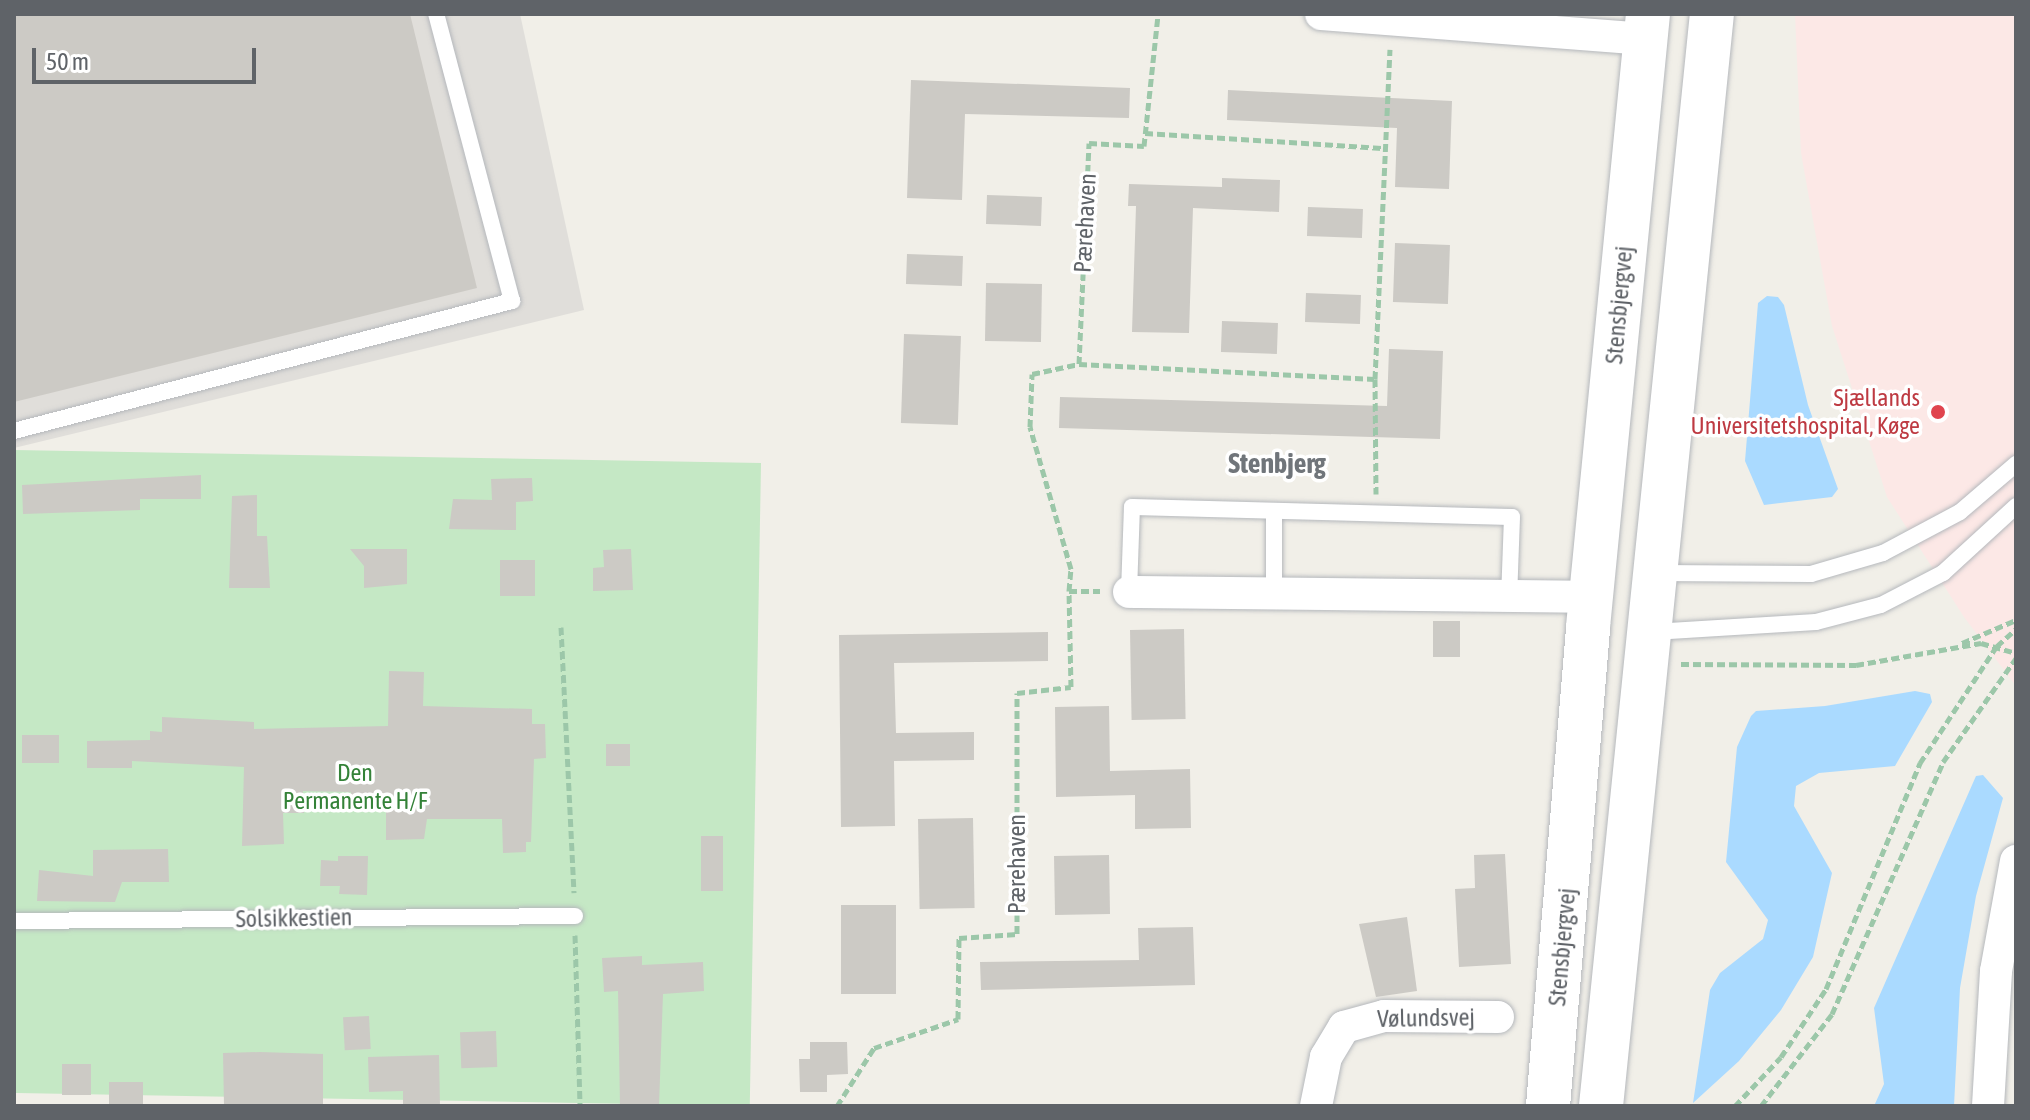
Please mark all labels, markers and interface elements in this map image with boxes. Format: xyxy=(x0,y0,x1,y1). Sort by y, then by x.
scale bar xyxy=(36,32,260,82)
text: 50 m xyxy=(46,48,89,75)
street label: Pærehaven xyxy=(1068,172,1102,274)
street label: Stensbjergvej xyxy=(1599,245,1639,365)
place label: Sjællands Universitetshospital, Køge xyxy=(1691,384,1920,440)
marker: Sjællands Universitetshospital, Køge xyxy=(1927,401,1949,423)
district label: Stenbjerg xyxy=(1228,446,1326,480)
park label: Den Permanente H/F xyxy=(283,759,427,815)
street label: Pærehaven xyxy=(1003,814,1031,914)
street label: Stensbjergvej xyxy=(1542,887,1582,1007)
street label: Solsikkestien xyxy=(235,903,353,933)
street label: Vølundsvej xyxy=(1377,1003,1475,1033)

